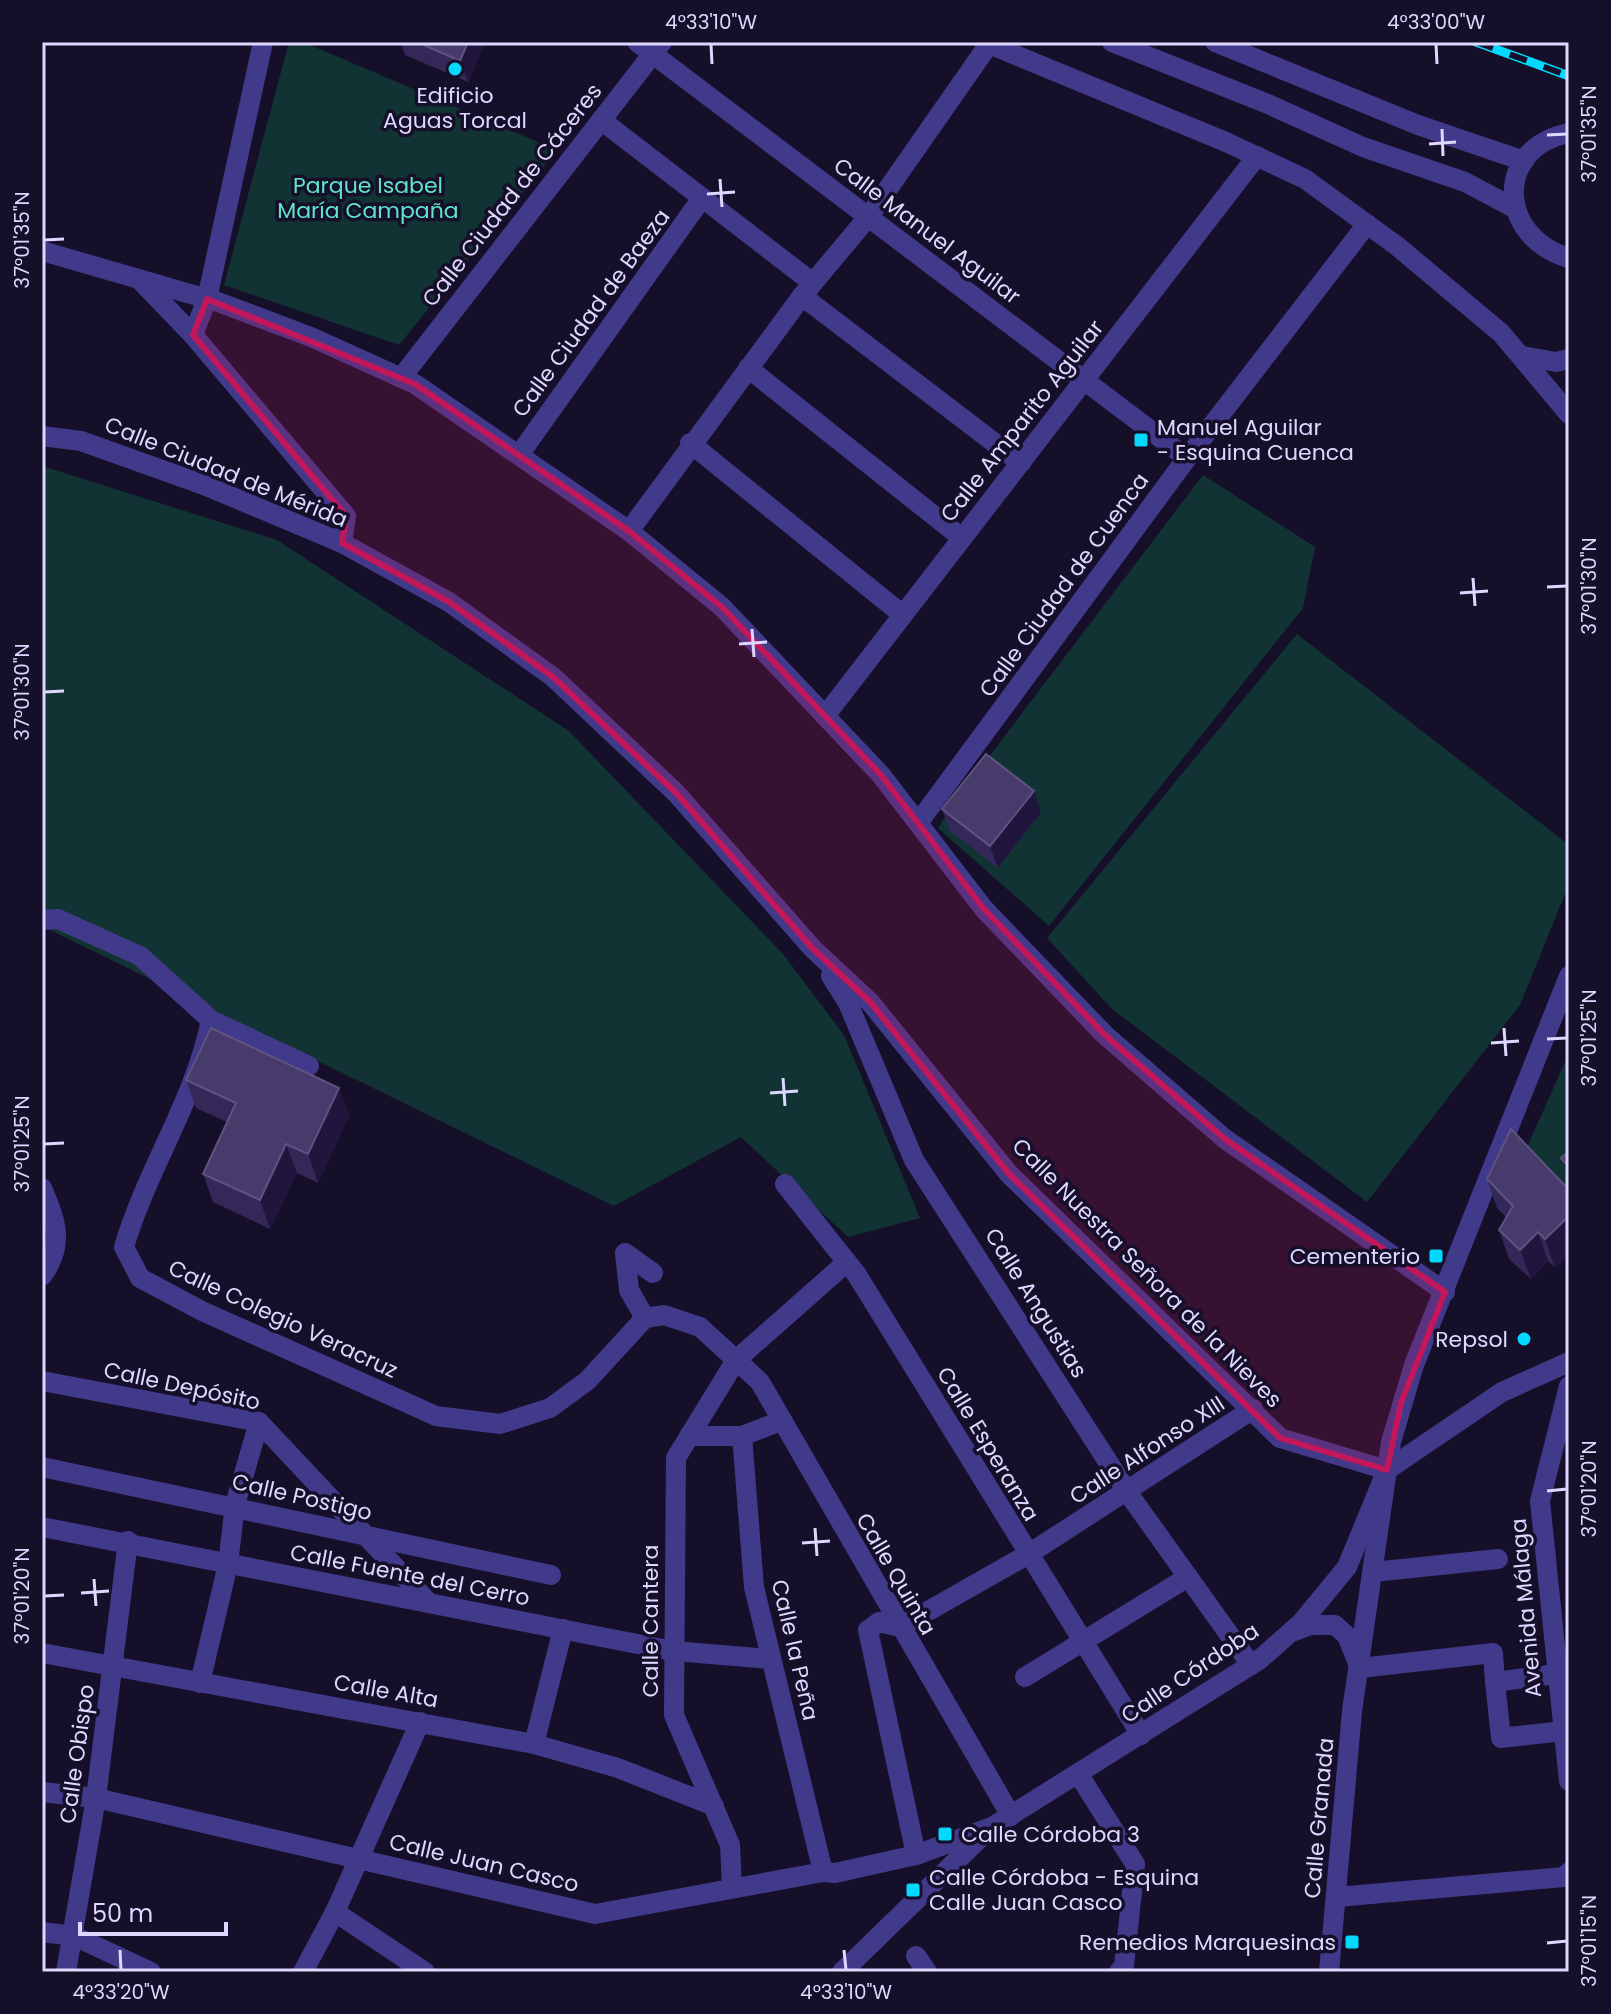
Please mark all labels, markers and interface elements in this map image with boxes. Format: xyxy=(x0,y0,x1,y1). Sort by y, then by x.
text: 4°33'10"W xyxy=(665,8,757,36)
text: 4°33'00"W xyxy=(1387,8,1485,36)
marker: Edificio Aguas Torcal xyxy=(446,60,464,78)
street label: Calle Ciudad de Cáceres xyxy=(415,77,609,313)
place label: Edificio Aguas Torcal xyxy=(383,80,527,136)
text: 37°01'35"N xyxy=(1575,85,1603,183)
street label: Calle Manuel Aguilar xyxy=(827,150,1027,312)
park label: Parque Isabel María Campaña xyxy=(277,170,459,226)
text: 37°01'35"N xyxy=(8,191,36,289)
street label: Calle Ciudad de Baeza xyxy=(505,203,677,423)
street label: Calle Amparito Aguilar xyxy=(933,313,1111,529)
street label: Calle Ciudad de Mérida xyxy=(100,409,352,535)
place label: Manuel Aguilar - Esquina Cuenca xyxy=(1157,412,1354,468)
marker: Manuel Aguilar - Esquina Cuenca xyxy=(1132,431,1150,449)
street label: Calle Ciudad de Cuenca xyxy=(972,466,1156,704)
text: 37°01'30"N xyxy=(1575,537,1603,635)
text: 37°01'30"N xyxy=(8,643,36,741)
text: 37°01'25"N xyxy=(1575,990,1603,1087)
text: 37°01'25"N xyxy=(8,1096,36,1193)
street label: Calle Nuestra Señora de la Nieves xyxy=(1005,1131,1289,1415)
street label: Calle Angustias xyxy=(977,1222,1095,1384)
place label: Cementerio xyxy=(1290,1241,1420,1272)
marker: Cementerio xyxy=(1427,1247,1445,1265)
street label: Calle Colegio Veracruz xyxy=(163,1252,403,1386)
place label: Repsol xyxy=(1435,1324,1508,1355)
marker: Repsol xyxy=(1515,1330,1533,1348)
street label: Calle Depósito xyxy=(101,1354,263,1418)
street label: Calle Esperanza xyxy=(930,1361,1046,1527)
street label: Calle Alfonso XIII xyxy=(1063,1388,1231,1512)
text: 37°01'20"N xyxy=(1575,1441,1603,1538)
street label: Calle Postigo xyxy=(229,1466,375,1528)
street label: Calle Quinta xyxy=(849,1507,943,1641)
street label: Avenida Málaga xyxy=(1503,1517,1549,1699)
street label: Calle Fuente del Cerro xyxy=(288,1537,532,1613)
street label: Calle Cantera xyxy=(635,1545,666,1697)
text: 37°01'20"N xyxy=(8,1548,36,1645)
street label: Calle la Peña xyxy=(764,1577,826,1723)
street label: Calle Córdoba xyxy=(1115,1615,1265,1731)
street label: Calle Alta xyxy=(331,1667,441,1715)
street label: Calle Obispo xyxy=(52,1682,102,1826)
street label: Calle Granada xyxy=(1297,1736,1341,1900)
place label: Calle Córdoba 3 xyxy=(961,1819,1140,1850)
marker: Calle Córdoba 3 xyxy=(936,1825,954,1843)
street label: Calle Juan Casco xyxy=(386,1826,582,1900)
place label: Calle Córdoba - Esquina Calle Juan Casco xyxy=(929,1862,1199,1918)
marker: Calle Córdoba - Esquina Calle Juan Casco xyxy=(904,1881,922,1899)
scale bar xyxy=(80,1886,226,1936)
text: 37°01'15"N xyxy=(1575,1895,1603,1987)
text: 50 m xyxy=(92,1897,153,1930)
place label: Remedios Marquesinas xyxy=(1079,1927,1336,1958)
marker: Remedios Marquesinas xyxy=(1343,1933,1361,1951)
text: 4°33'20"W xyxy=(73,1978,170,2006)
text: 4°33'10"W xyxy=(800,1978,892,2006)

